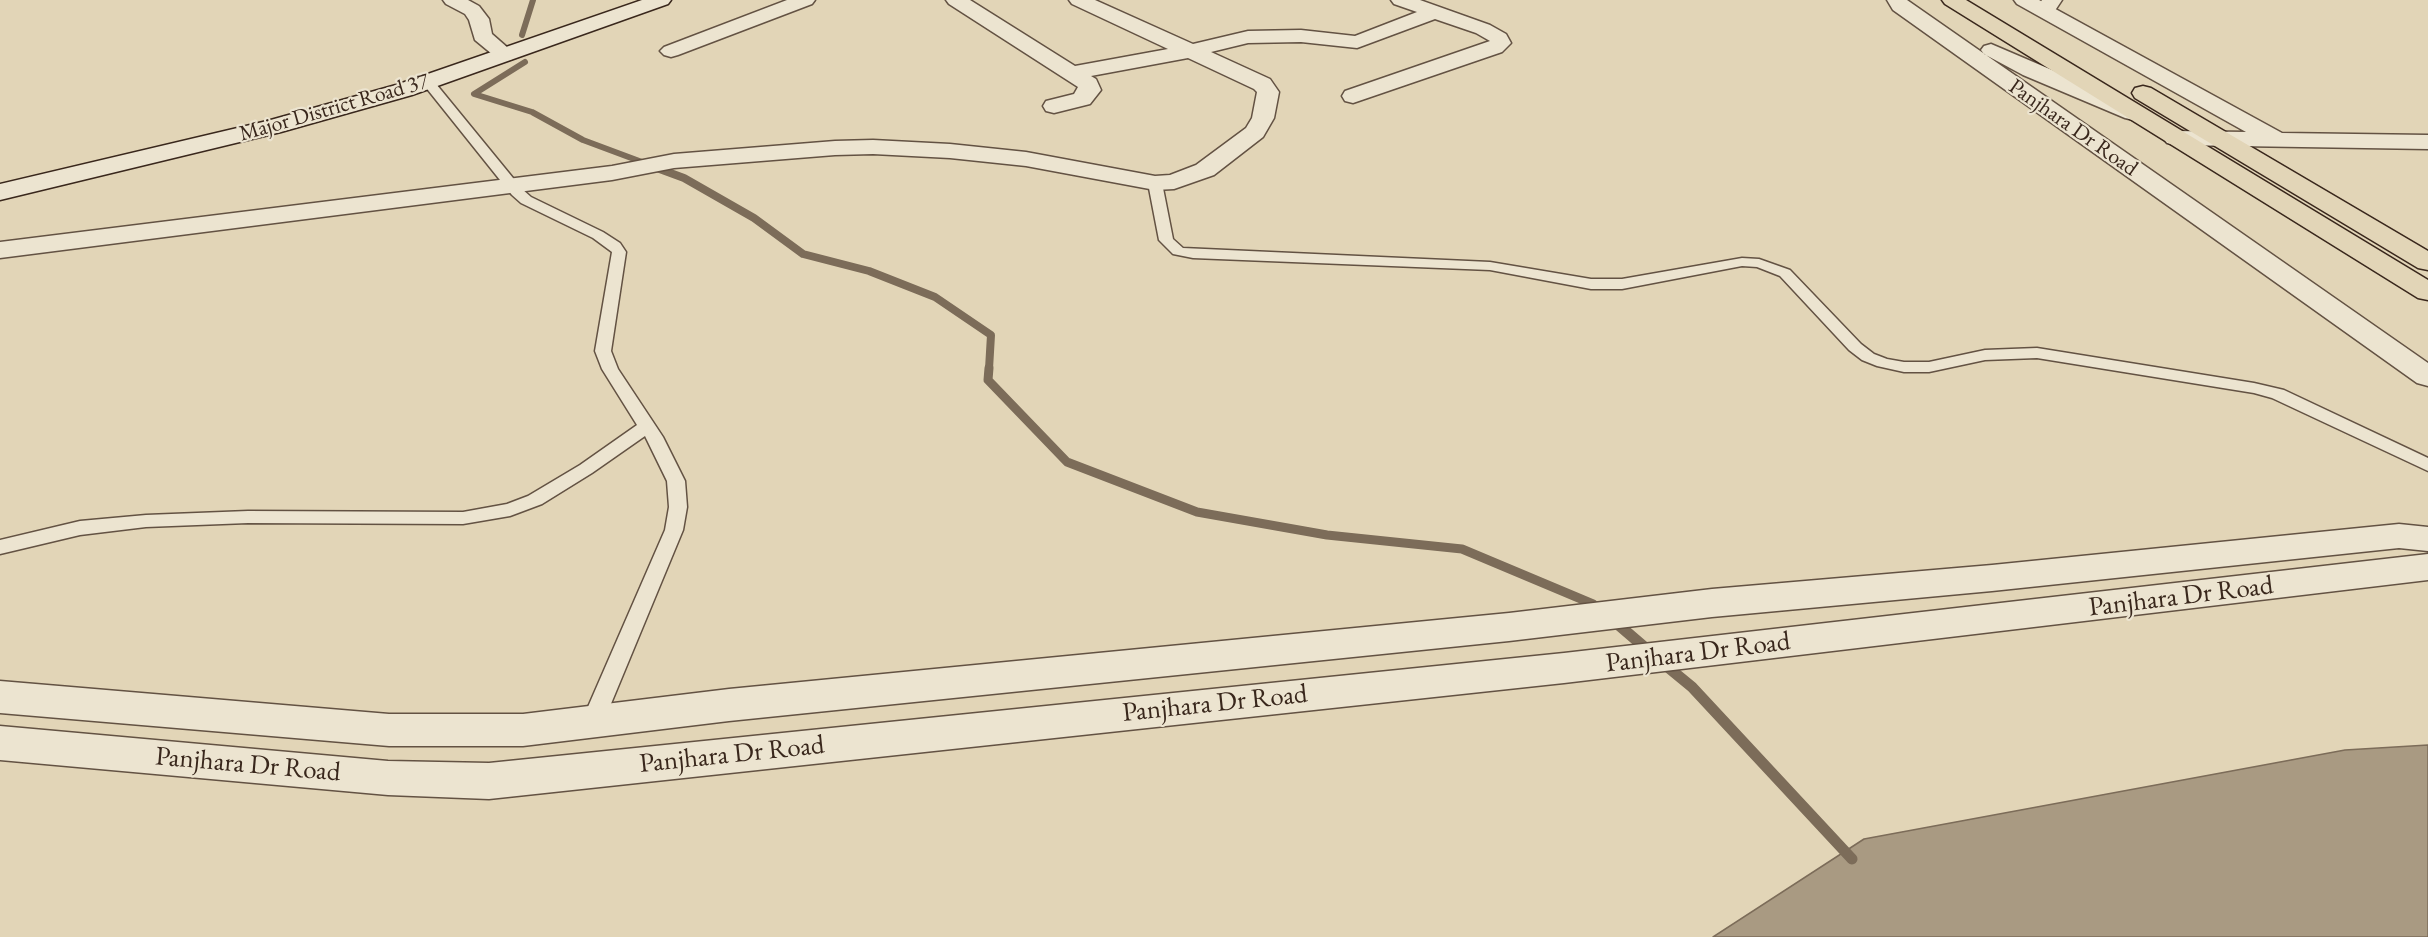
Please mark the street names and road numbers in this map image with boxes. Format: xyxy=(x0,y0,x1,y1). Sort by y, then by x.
street label: Major District Road 37 xyxy=(236,68,432,148)
street label: Panjhara Dr Road xyxy=(2003,74,2143,182)
street label: Panjhara Dr Road xyxy=(2087,570,2275,624)
street label: Panjhara Dr Road xyxy=(1604,626,1792,680)
street label: Panjhara Dr Road xyxy=(1121,678,1309,730)
street label: Panjhara Dr Road xyxy=(638,729,826,781)
street label: Panjhara Dr Road xyxy=(154,741,342,789)

